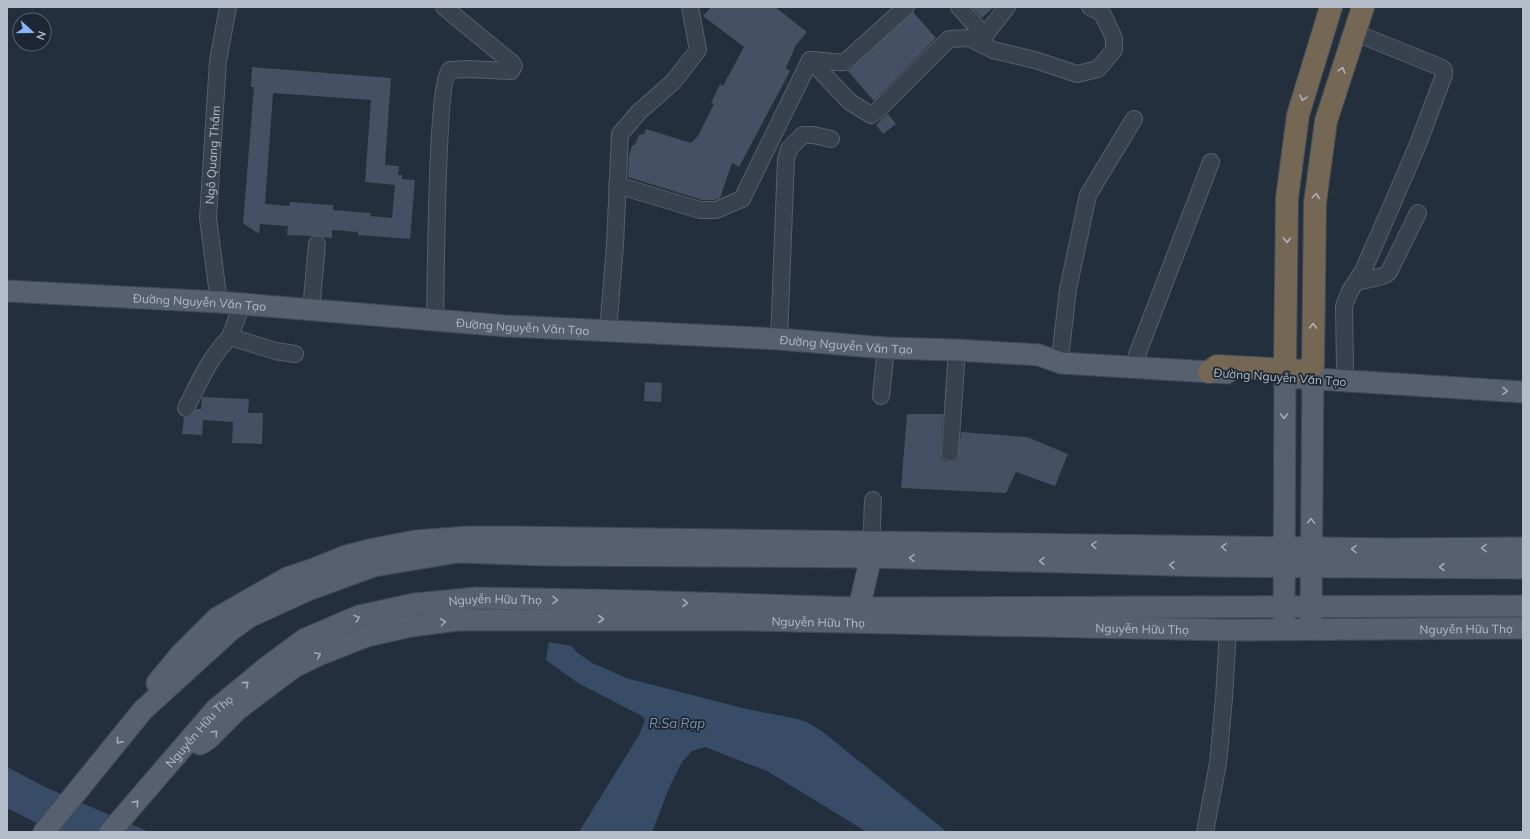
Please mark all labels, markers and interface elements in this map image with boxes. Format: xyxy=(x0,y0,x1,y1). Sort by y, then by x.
north arrow xyxy=(12,12,52,52)
text: N xyxy=(33,29,49,42)
one-way arrow xyxy=(1337,66,1346,73)
one-way arrow xyxy=(1299,94,1308,101)
street label: Ngô Quang Thắm xyxy=(201,105,223,205)
one-way arrow xyxy=(1311,193,1320,199)
one-way arrow xyxy=(1282,237,1291,243)
street label: Đường Nguyễn Văn Tạo xyxy=(133,290,267,313)
street label: Đường Nguyễn Văn Tạo xyxy=(456,314,590,337)
one-way arrow xyxy=(1309,323,1317,329)
street label: Đường Nguyễn Văn Tạo xyxy=(779,332,913,356)
street label: Đường Nguyễn Văn Tạo xyxy=(1213,365,1347,389)
one-way arrow xyxy=(1502,386,1508,395)
one-way arrow xyxy=(1280,413,1289,419)
one-way arrow xyxy=(1307,518,1316,524)
one-way arrow xyxy=(1091,541,1097,550)
one-way arrow xyxy=(1221,543,1227,551)
one-way arrow xyxy=(1481,544,1487,552)
one-way arrow xyxy=(1351,545,1357,553)
one-way arrow xyxy=(909,554,915,562)
one-way arrow xyxy=(1039,557,1045,566)
one-way arrow xyxy=(1169,561,1175,569)
one-way arrow xyxy=(1439,563,1445,571)
street label: Nguyễn Hữu Thọ xyxy=(448,590,542,608)
one-way arrow xyxy=(552,595,558,604)
one-way arrow xyxy=(682,598,688,607)
street label: Nguyễn Hữu Thọ xyxy=(771,613,865,630)
one-way arrow xyxy=(353,614,360,622)
one-way arrow xyxy=(598,615,604,623)
one-way arrow xyxy=(440,618,446,627)
street label: Nguyễn Hữu Thọ xyxy=(1095,620,1189,637)
street label: Nguyễn Hữu Thọ xyxy=(1419,621,1513,636)
one-way arrow xyxy=(314,652,321,660)
one-way arrow xyxy=(242,682,249,689)
street label: Nguyễn Hữu Thọ xyxy=(162,691,236,770)
water label: R.Sa Rạp xyxy=(649,715,705,731)
one-way arrow xyxy=(210,730,218,738)
one-way arrow xyxy=(116,736,123,743)
one-way arrow xyxy=(131,800,138,807)

